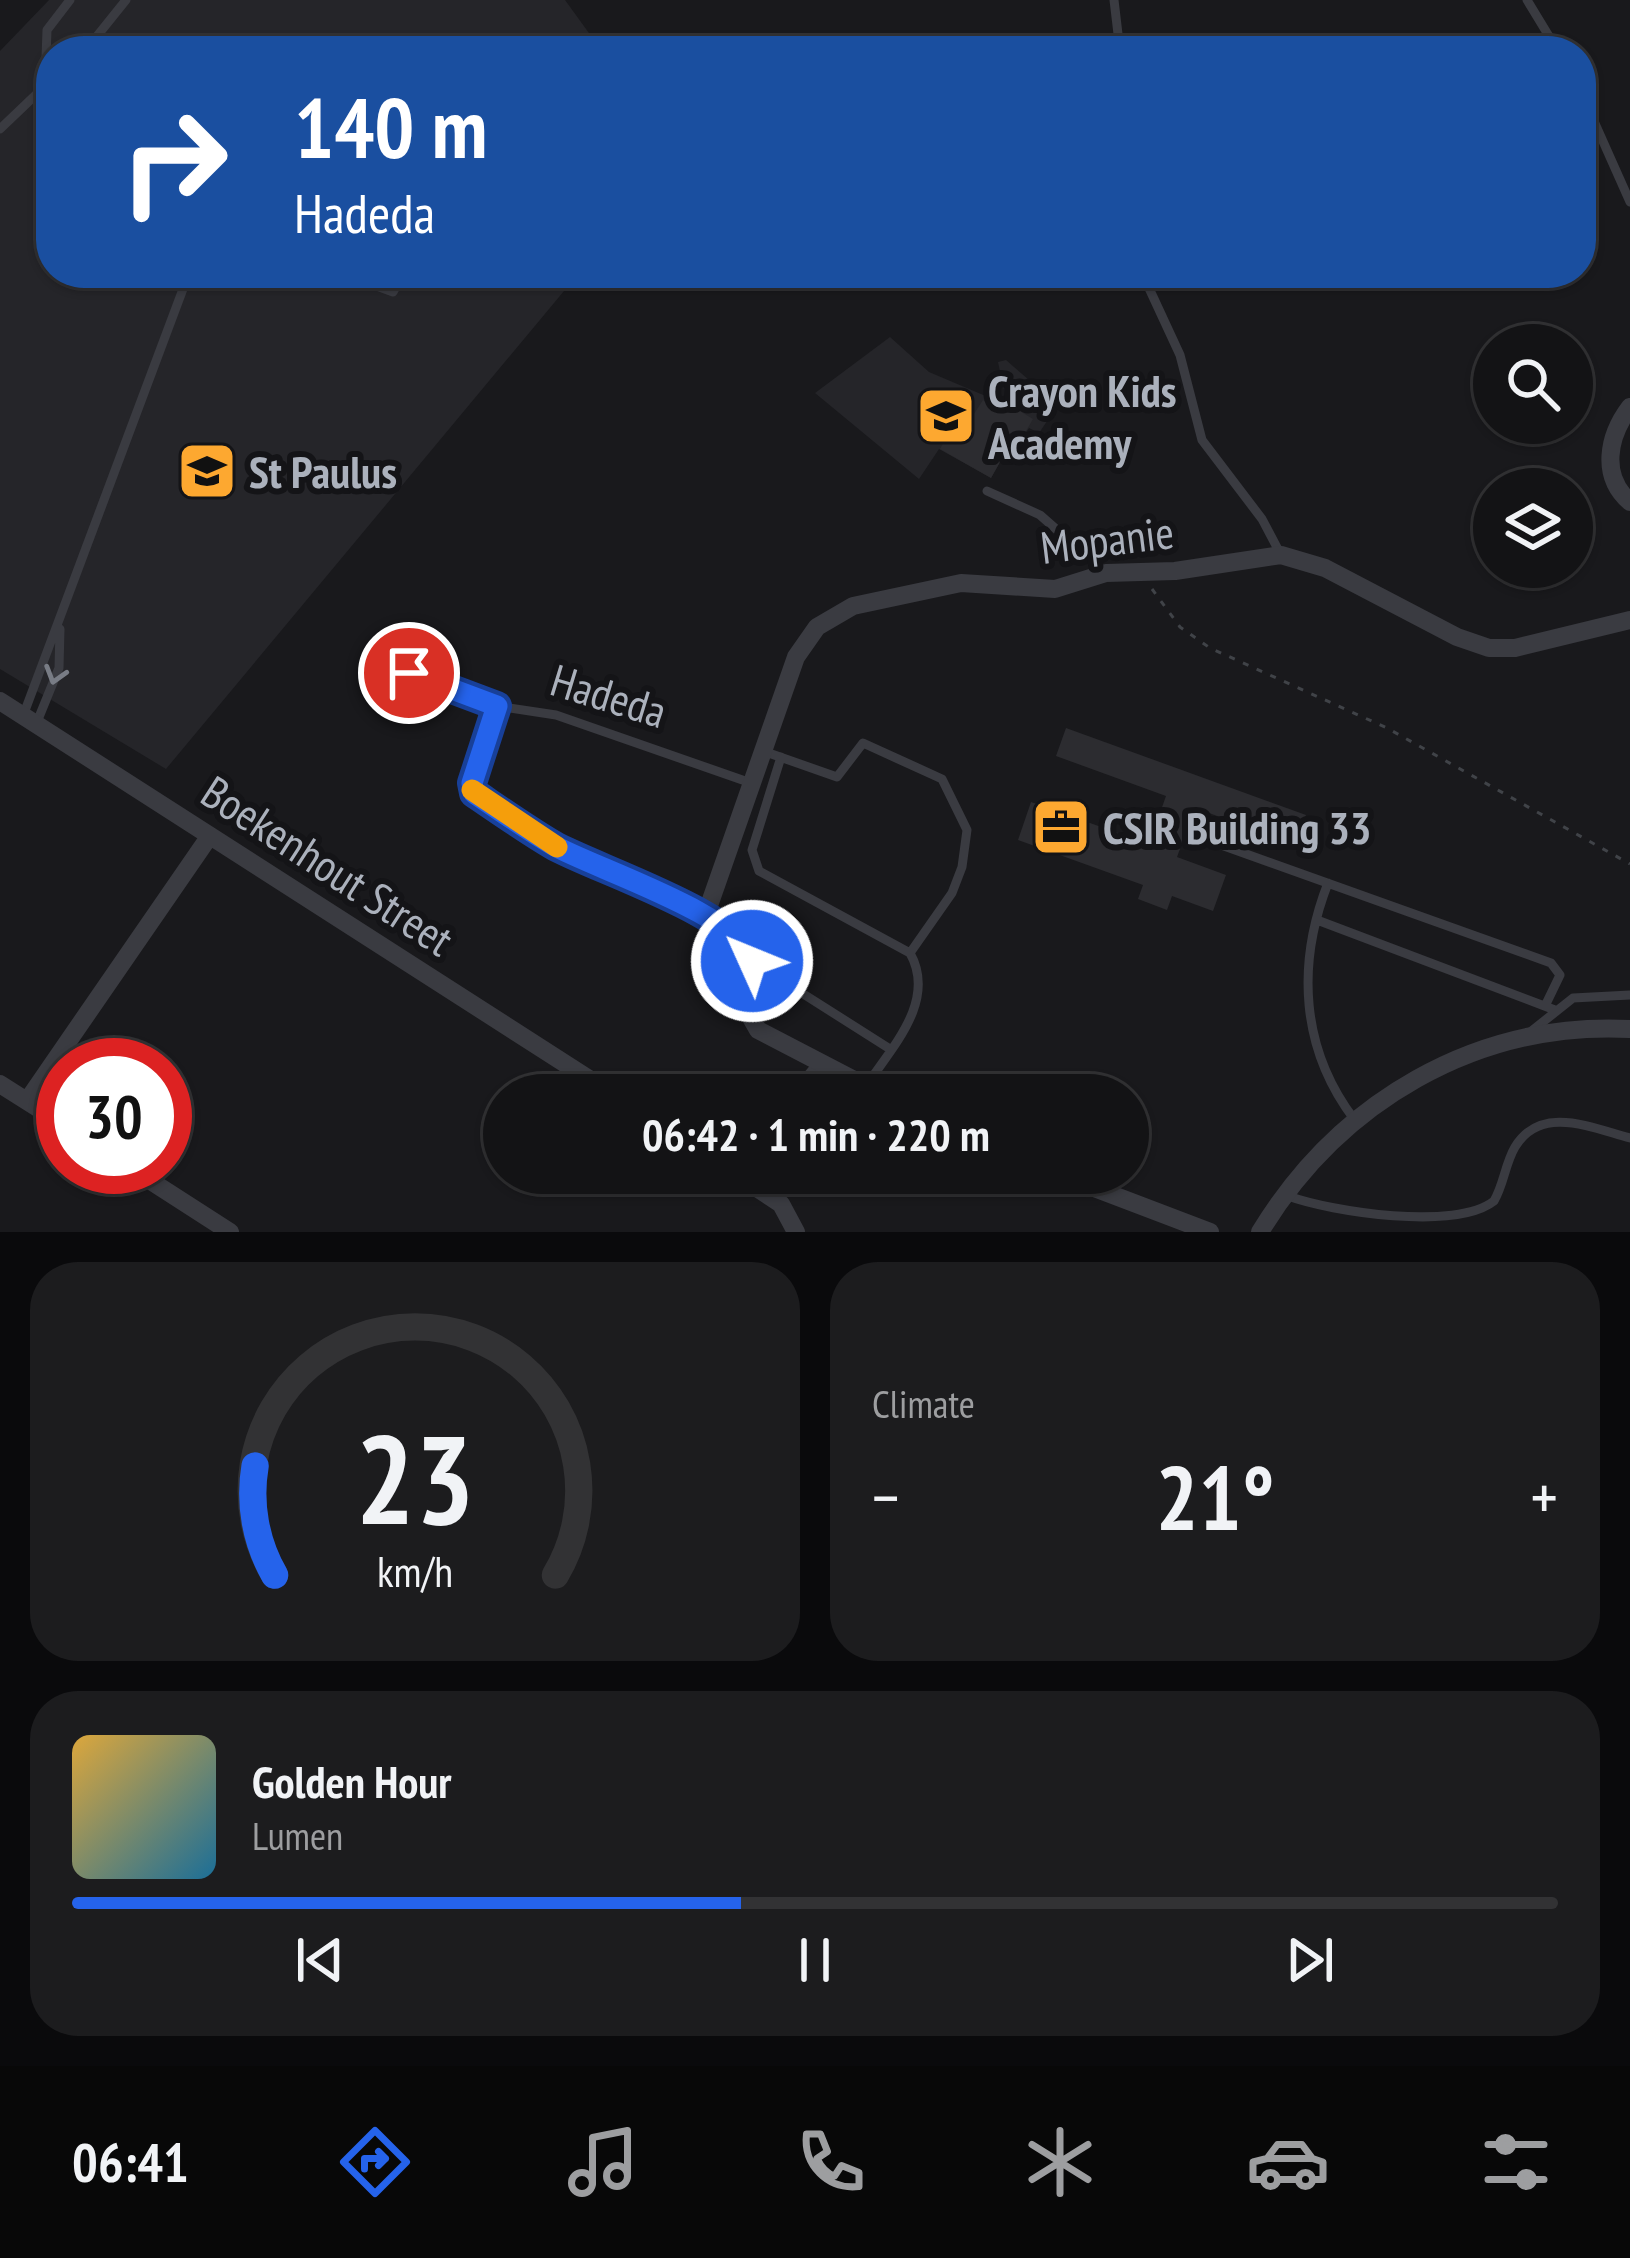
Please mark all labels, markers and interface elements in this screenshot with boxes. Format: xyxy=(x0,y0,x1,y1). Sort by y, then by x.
text: 140 m xyxy=(294,72,487,181)
icon: right xyxy=(96,84,252,240)
text: Hadeda xyxy=(294,178,435,248)
map controls xyxy=(1473,324,1593,588)
button: search xyxy=(1473,324,1593,444)
place label: Crayon Kids Academy xyxy=(987,361,1176,471)
school or university icon: Crayon Kids Academy xyxy=(915,385,977,447)
school or university icon: St Paulus xyxy=(176,440,238,502)
place label: St Paulus xyxy=(249,442,397,500)
button: layers xyxy=(1473,468,1593,588)
street label: Mopanie xyxy=(1037,502,1177,576)
pin xyxy=(358,622,460,724)
icon: arrive xyxy=(376,640,442,706)
street label: Hadeda xyxy=(544,650,674,740)
one-way arrow xyxy=(44,664,69,685)
street label: Boekenhout Street xyxy=(191,762,465,968)
office icon: CSIR Building 33 xyxy=(1030,796,1092,858)
place label: CSIR Building 33 xyxy=(1103,798,1372,856)
position arrow xyxy=(689,898,815,1024)
speed limit sign: 30 xyxy=(36,1038,192,1194)
text: 06:42 · 1 min · 220 m xyxy=(642,1105,990,1163)
text: Climate xyxy=(872,1378,975,1429)
text: 23 xyxy=(355,1397,475,1558)
text: 21° xyxy=(1156,1438,1274,1555)
text: − xyxy=(872,1454,899,1539)
text: + xyxy=(1531,1454,1558,1539)
text: km/h xyxy=(377,1542,453,1598)
text: Golden Hour xyxy=(252,1752,452,1810)
text: Lumen xyxy=(252,1810,343,1861)
icon: previous xyxy=(287,1927,353,1993)
icon: pause xyxy=(782,1927,848,1993)
icon: next xyxy=(1277,1927,1343,1993)
icon: directions xyxy=(333,2120,417,2204)
icon: music xyxy=(561,2120,645,2204)
icon: phone xyxy=(789,2120,873,2204)
icon: climate xyxy=(1018,2120,1102,2204)
icon: car xyxy=(1246,2120,1330,2204)
icon: filters xyxy=(1474,2120,1558,2204)
text: 06:41 xyxy=(72,2127,189,2197)

